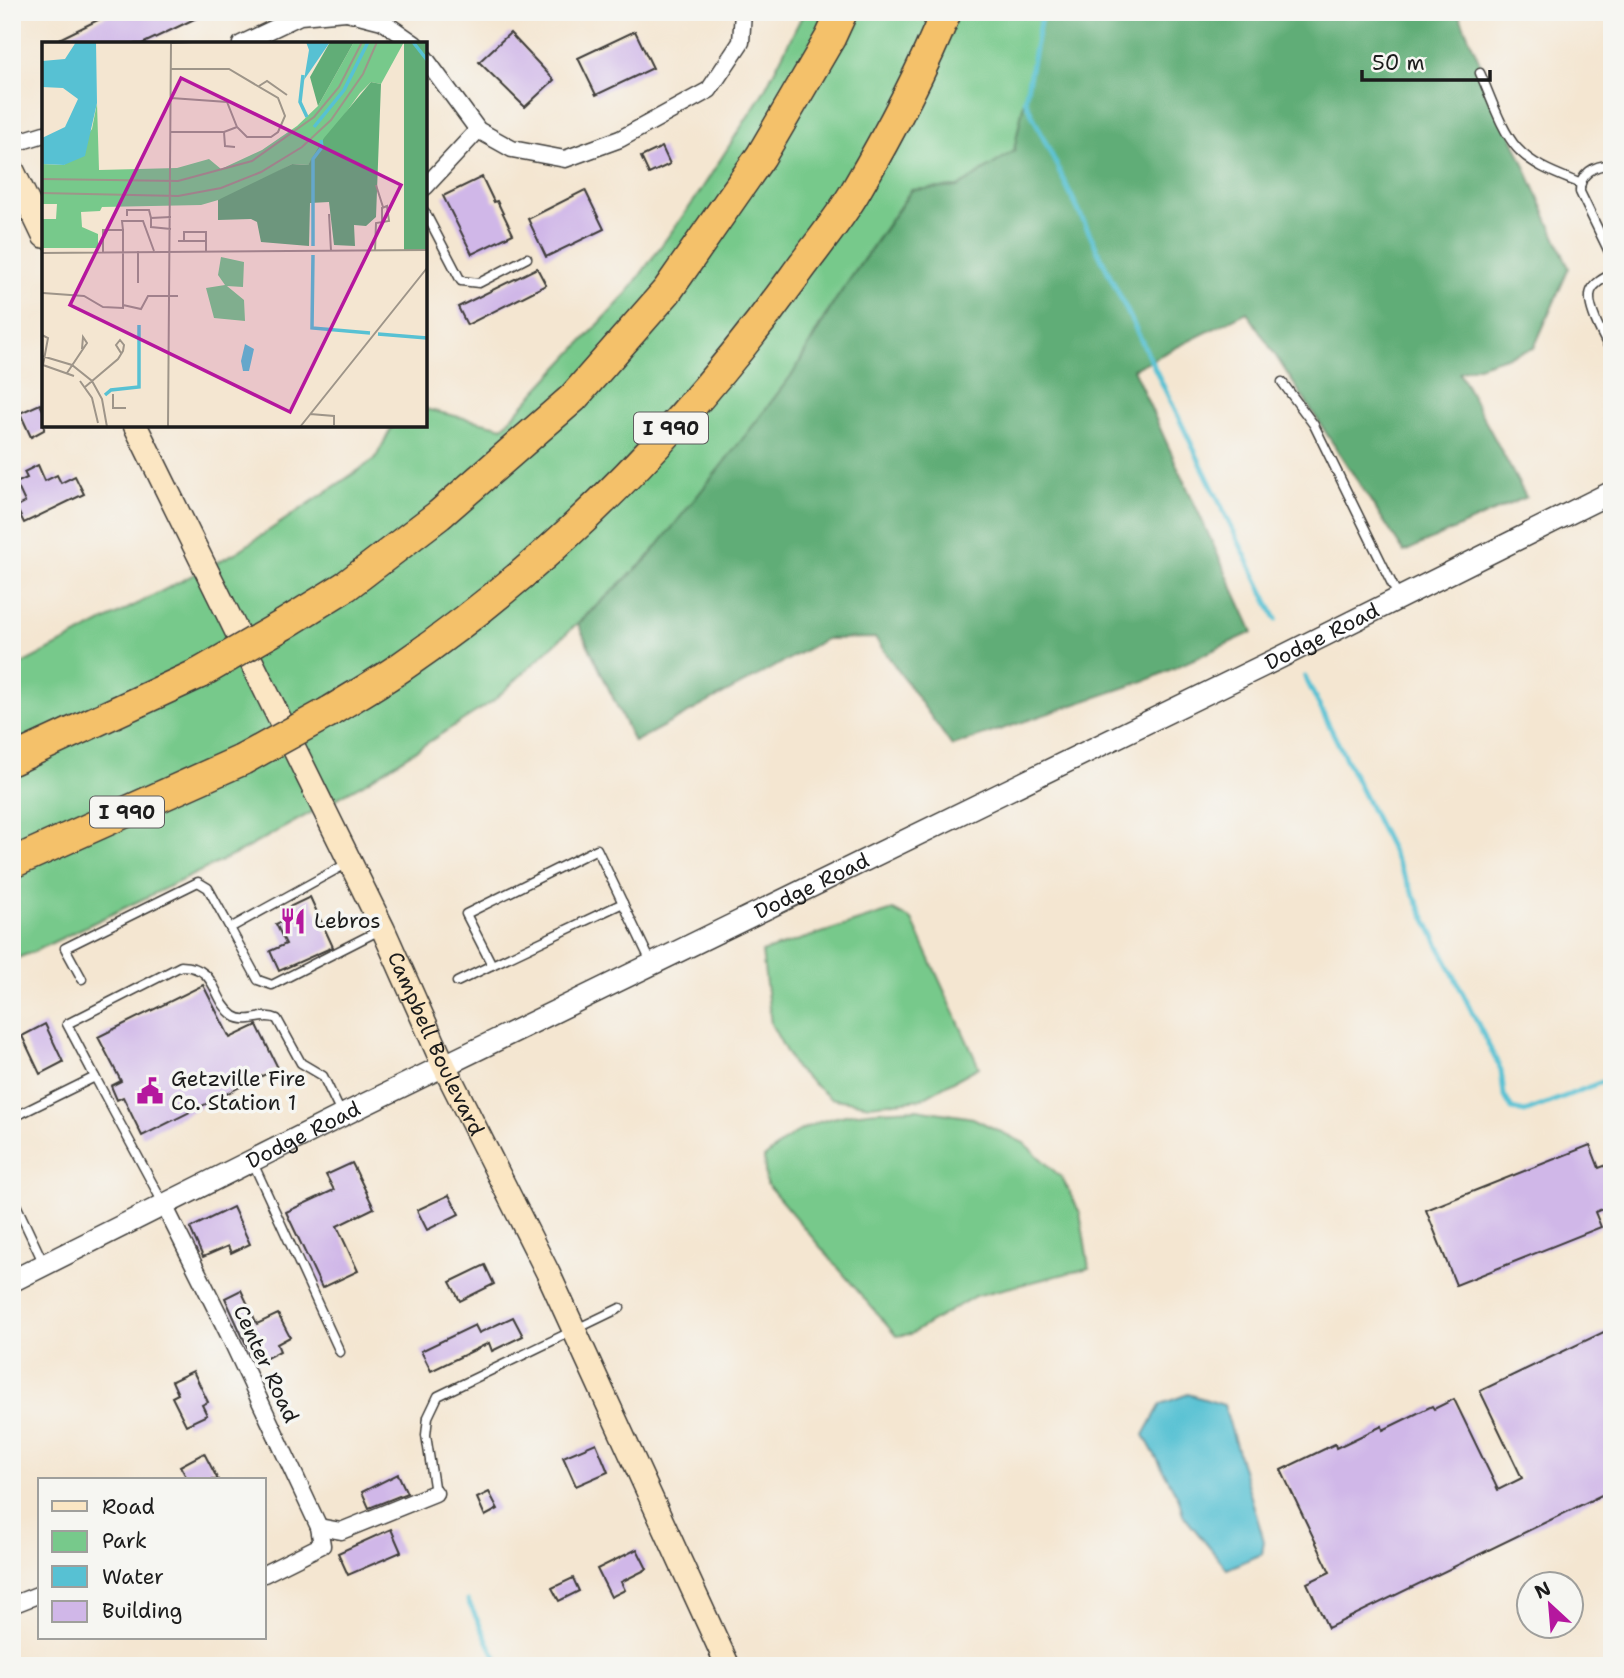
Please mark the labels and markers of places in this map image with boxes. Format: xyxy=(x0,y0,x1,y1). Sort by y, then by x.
restaurant icon: Lebros xyxy=(278,906,308,936)
place label: Lebros xyxy=(314,907,381,935)
place label: Getzville Fire Co. Station 1 xyxy=(171,1065,306,1117)
public building icon: Getzville Fire Co. Station 1 xyxy=(135,1076,165,1106)

